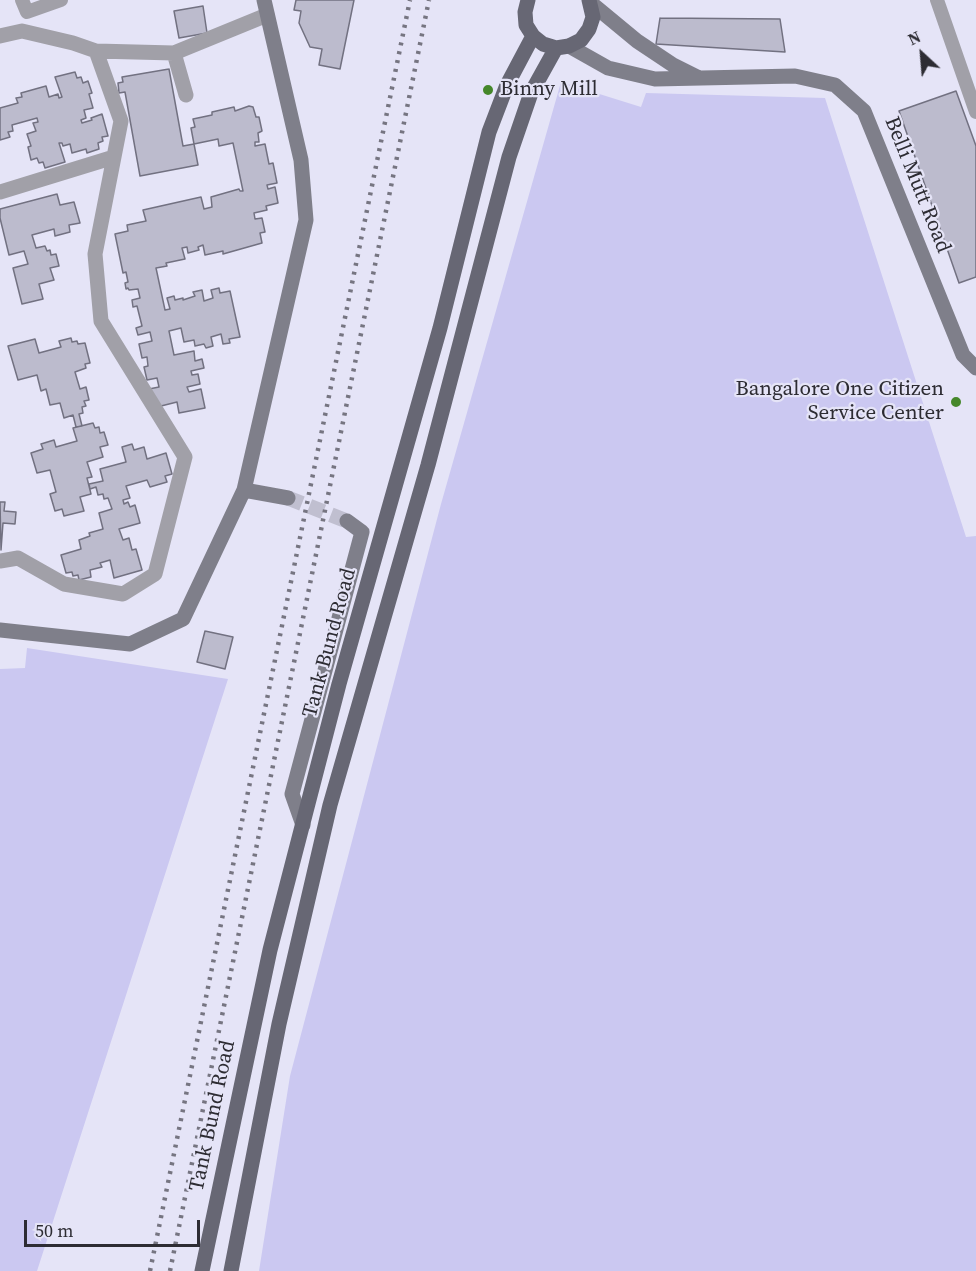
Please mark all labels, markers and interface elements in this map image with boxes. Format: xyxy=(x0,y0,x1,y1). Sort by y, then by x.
north arrow xyxy=(892,24,952,84)
text: N xyxy=(904,25,924,50)
place label: Binny Mill xyxy=(500,77,598,103)
marker: Binny Mill xyxy=(481,83,495,97)
street label: Belli Mutt Road xyxy=(878,113,956,257)
place label: Bangalore One Citizen Service Center xyxy=(735,377,944,427)
marker: Bangalore One Citizen Service Center xyxy=(949,395,963,409)
street label: Tank Bund Road xyxy=(298,566,362,720)
street label: Tank Bund Road xyxy=(185,1038,241,1194)
scale bar xyxy=(27,1208,202,1246)
text: 50 m xyxy=(35,1218,73,1243)

